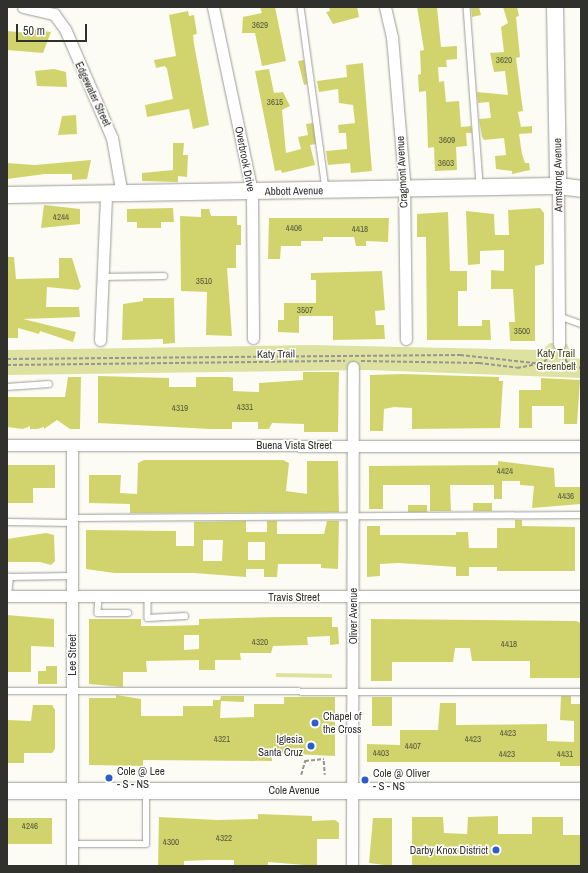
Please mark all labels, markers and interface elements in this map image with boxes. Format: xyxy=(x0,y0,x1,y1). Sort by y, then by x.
scale bar xyxy=(18,16,89,42)
house number: 3629 xyxy=(252,20,268,30)
text: 50 m xyxy=(23,23,45,39)
house number: 3620 xyxy=(496,55,512,65)
street label: Edgewater Street xyxy=(72,60,114,128)
house number: 3615 xyxy=(267,97,283,107)
street label: Overbrook Drive xyxy=(232,125,258,193)
street label: Cragmont Avenue xyxy=(394,135,410,209)
house number: 3609 xyxy=(439,135,455,145)
street label: Armstrong Avenue xyxy=(551,138,565,212)
house number: 3603 xyxy=(438,158,454,168)
street label: Abbott Avenue xyxy=(264,184,324,198)
house number: 4244 xyxy=(53,212,69,222)
house number: 4406 xyxy=(286,223,302,233)
house number: 4418 xyxy=(352,224,368,234)
house number: 3510 xyxy=(196,276,212,286)
house number: 3507 xyxy=(297,305,313,315)
house number: 3500 xyxy=(514,326,530,336)
street label: Katy Trail xyxy=(257,347,295,361)
park label: Katy Trail Greenbelt xyxy=(536,347,576,373)
house number: 4331 xyxy=(237,402,253,412)
house number: 4319 xyxy=(172,403,188,413)
street label: Buena Vista Street xyxy=(256,438,332,452)
house number: 4424 xyxy=(497,466,513,476)
house number: 4436 xyxy=(558,491,574,501)
street label: Oliver Avenue xyxy=(346,587,360,645)
street label: Travis Street xyxy=(268,590,320,604)
street label: Lee Street xyxy=(65,634,79,676)
house number: 4320 xyxy=(252,637,268,647)
house number: 4418 xyxy=(501,639,517,649)
place label: Chapel of the Cross xyxy=(323,710,362,736)
marker: Chapel of the Cross xyxy=(310,718,320,728)
house number: 4423 xyxy=(500,728,516,738)
place label: Iglesia Santa Cruz xyxy=(258,733,303,759)
house number: 4321 xyxy=(214,734,230,744)
house number: 4423 xyxy=(465,734,481,744)
marker: Iglesia Santa Cruz xyxy=(306,741,316,751)
house number: 4407 xyxy=(405,741,421,751)
house number: 4403 xyxy=(373,748,389,758)
house number: 4423 xyxy=(499,749,515,759)
house number: 4431 xyxy=(557,749,573,759)
place label: Cole @ Lee - S - NS xyxy=(117,765,165,791)
place label: Cole @ Oliver - S - NS xyxy=(373,767,430,793)
marker: Cole @ Lee - S - NS xyxy=(104,773,114,783)
marker: Cole @ Oliver - S - NS xyxy=(360,775,370,785)
street label: Cole Avenue xyxy=(268,783,320,797)
house number: 4246 xyxy=(22,821,38,831)
house number: 4322 xyxy=(216,833,232,843)
house number: 4300 xyxy=(163,837,179,847)
place label: Darby Knox District xyxy=(410,843,488,857)
marker: Darby Knox District xyxy=(491,845,501,855)

